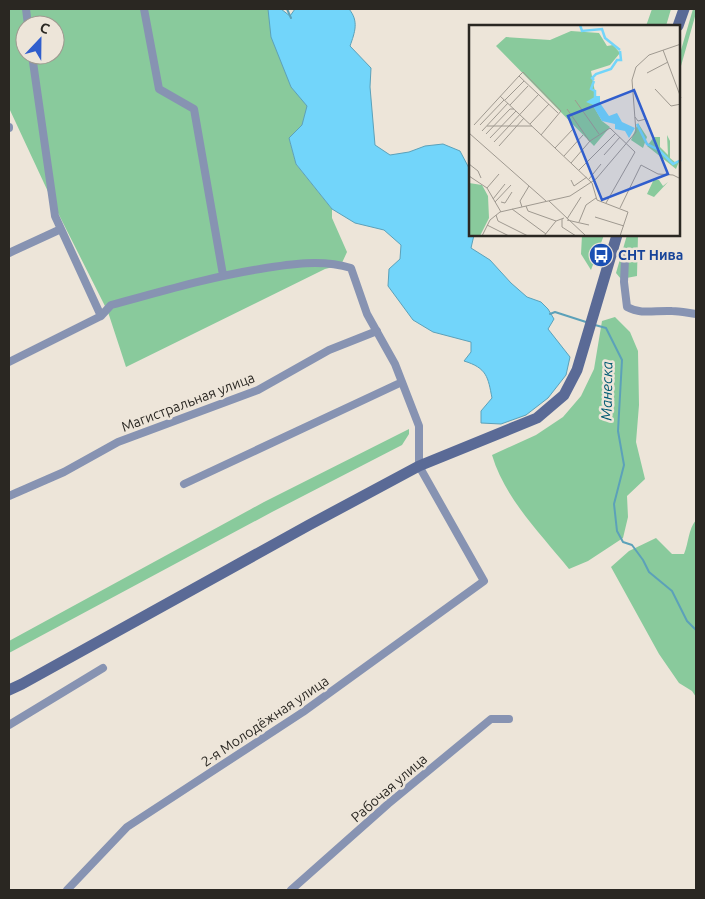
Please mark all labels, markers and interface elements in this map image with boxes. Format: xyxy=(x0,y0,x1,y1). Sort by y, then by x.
north arrow xyxy=(15,15,65,65)
text: С xyxy=(38,19,52,37)
inset map xyxy=(469,25,680,236)
bus stop icon: СНТ Нива xyxy=(588,242,614,268)
place label: СНТ Нива xyxy=(618,247,683,263)
water label: Манеска xyxy=(597,361,616,421)
street label: Магистральная улица xyxy=(119,369,257,435)
street label: 2-я Молодёжная улица xyxy=(198,672,332,770)
street label: Рабочая улица xyxy=(348,751,430,825)

